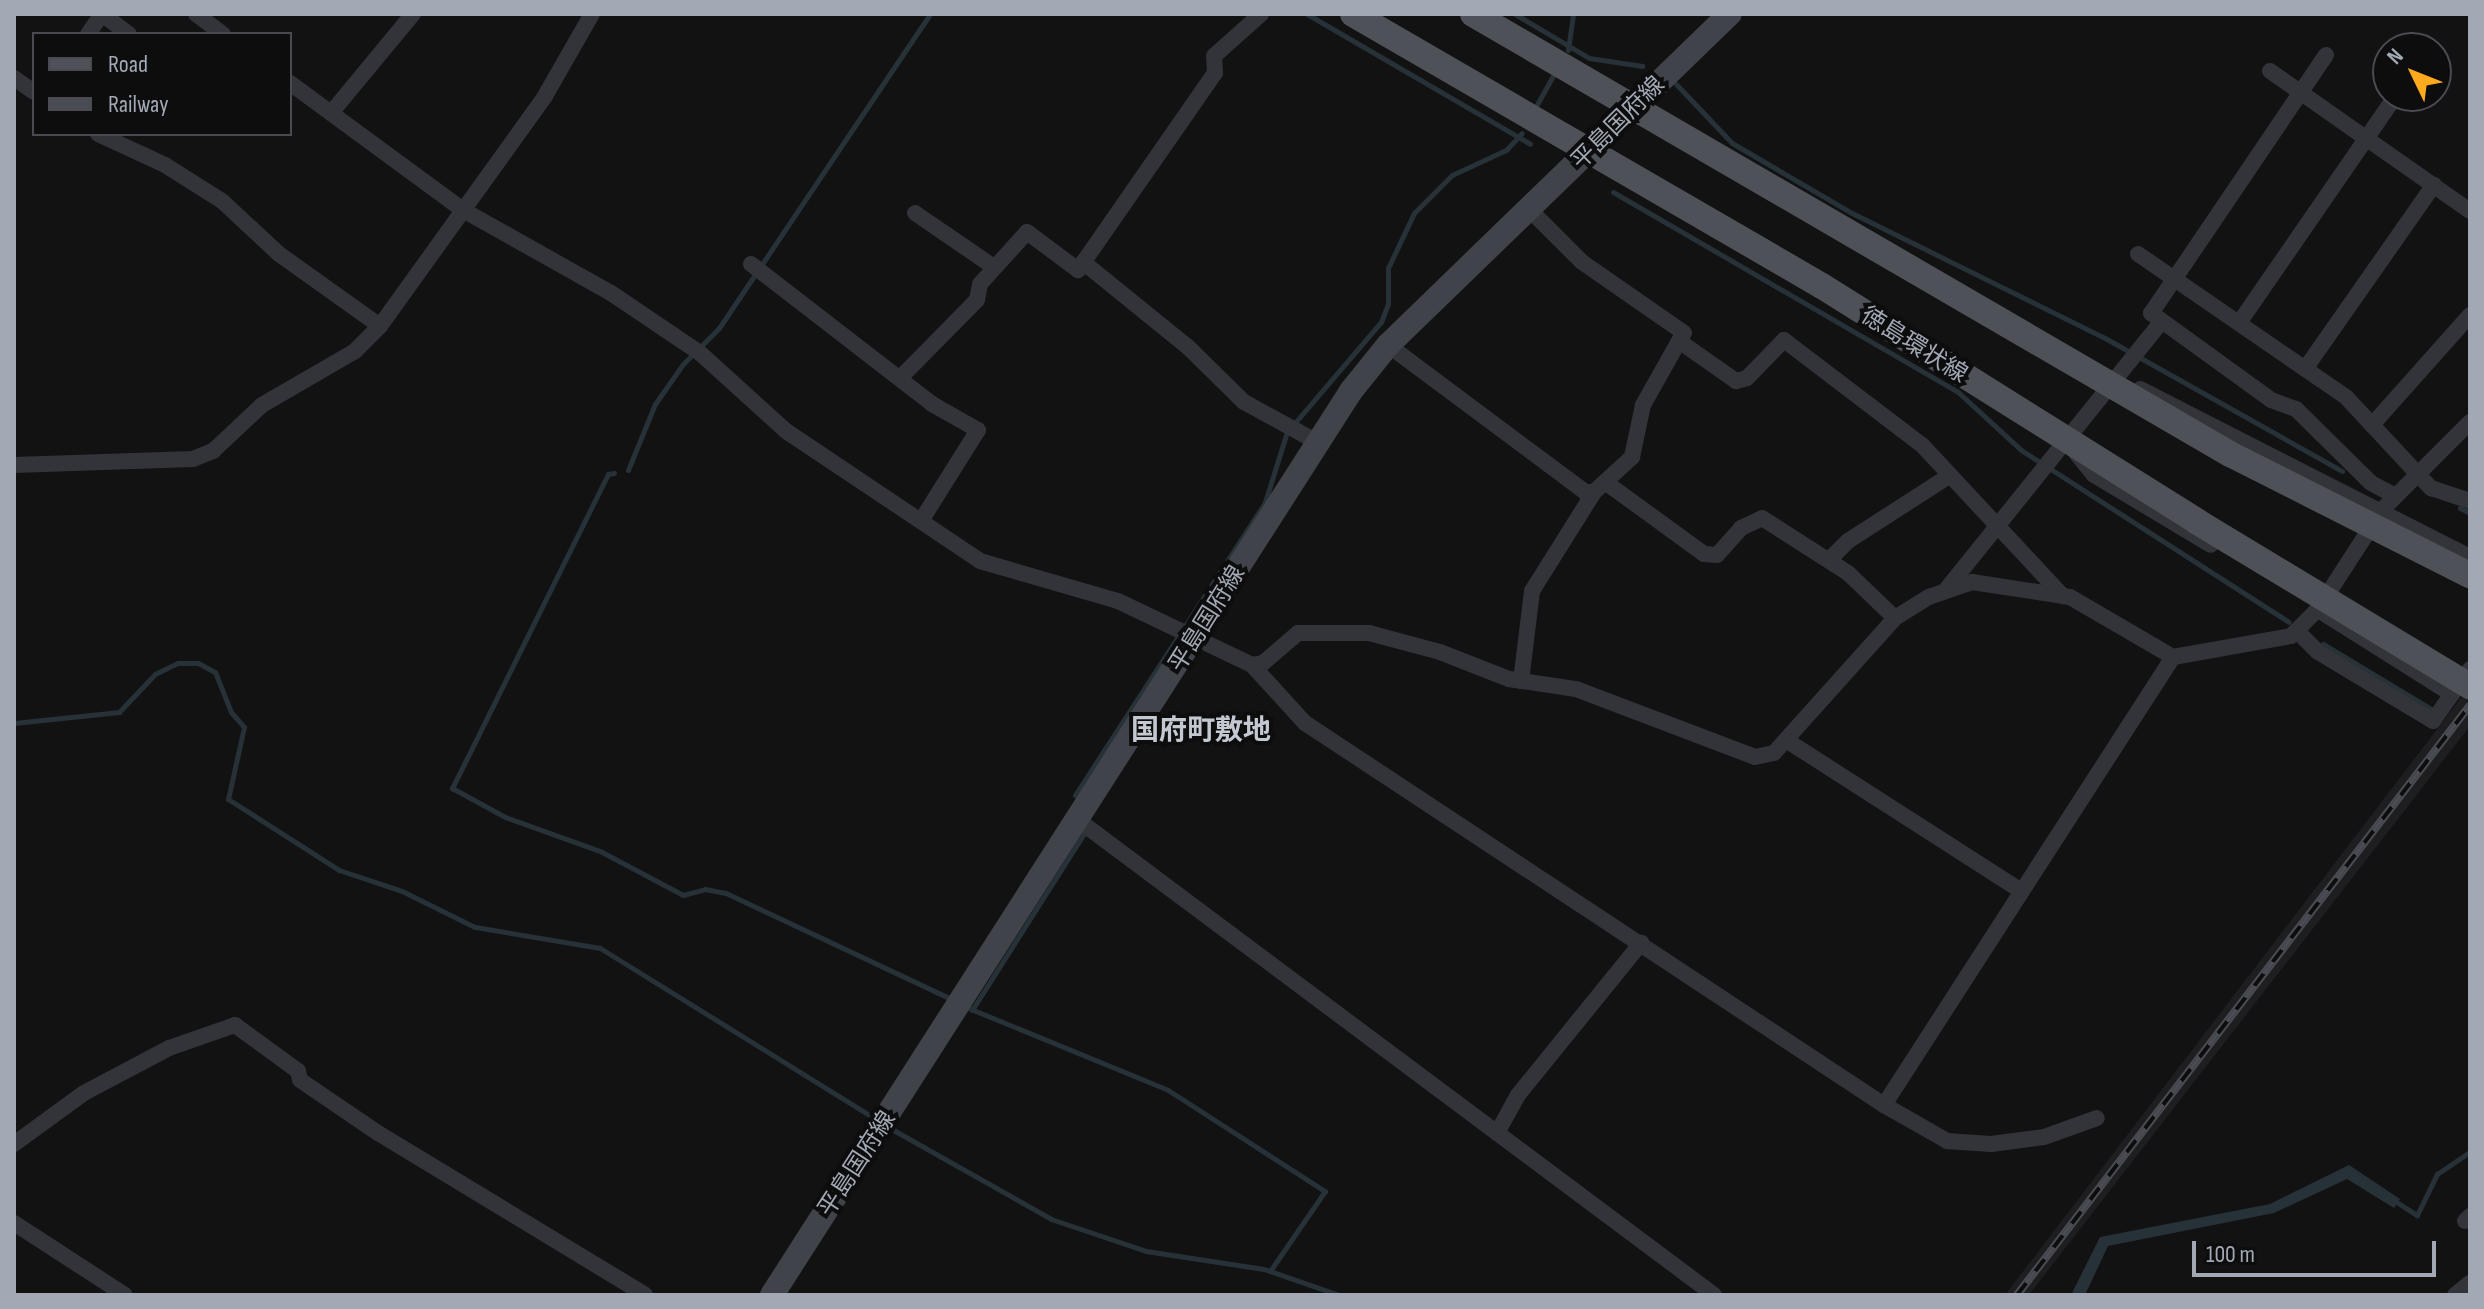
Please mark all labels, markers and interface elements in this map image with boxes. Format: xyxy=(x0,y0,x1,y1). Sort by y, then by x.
legend xyxy=(32,32,292,136)
north arrow xyxy=(2372,32,2452,112)
text: N xyxy=(2382,43,2409,70)
text: Road xyxy=(108,50,148,79)
street label: 平島国府線 xyxy=(1565,70,1671,176)
text: Railway xyxy=(108,90,168,119)
street label: 徳島環状線 xyxy=(1855,301,1973,389)
street label: 平島国府線 xyxy=(1163,560,1251,678)
district label: 国府町敷地 xyxy=(1131,714,1271,748)
street label: 平島国府線 xyxy=(812,1106,902,1222)
scale bar xyxy=(2196,1225,2440,1275)
text: 100 m xyxy=(2206,1240,2255,1269)

